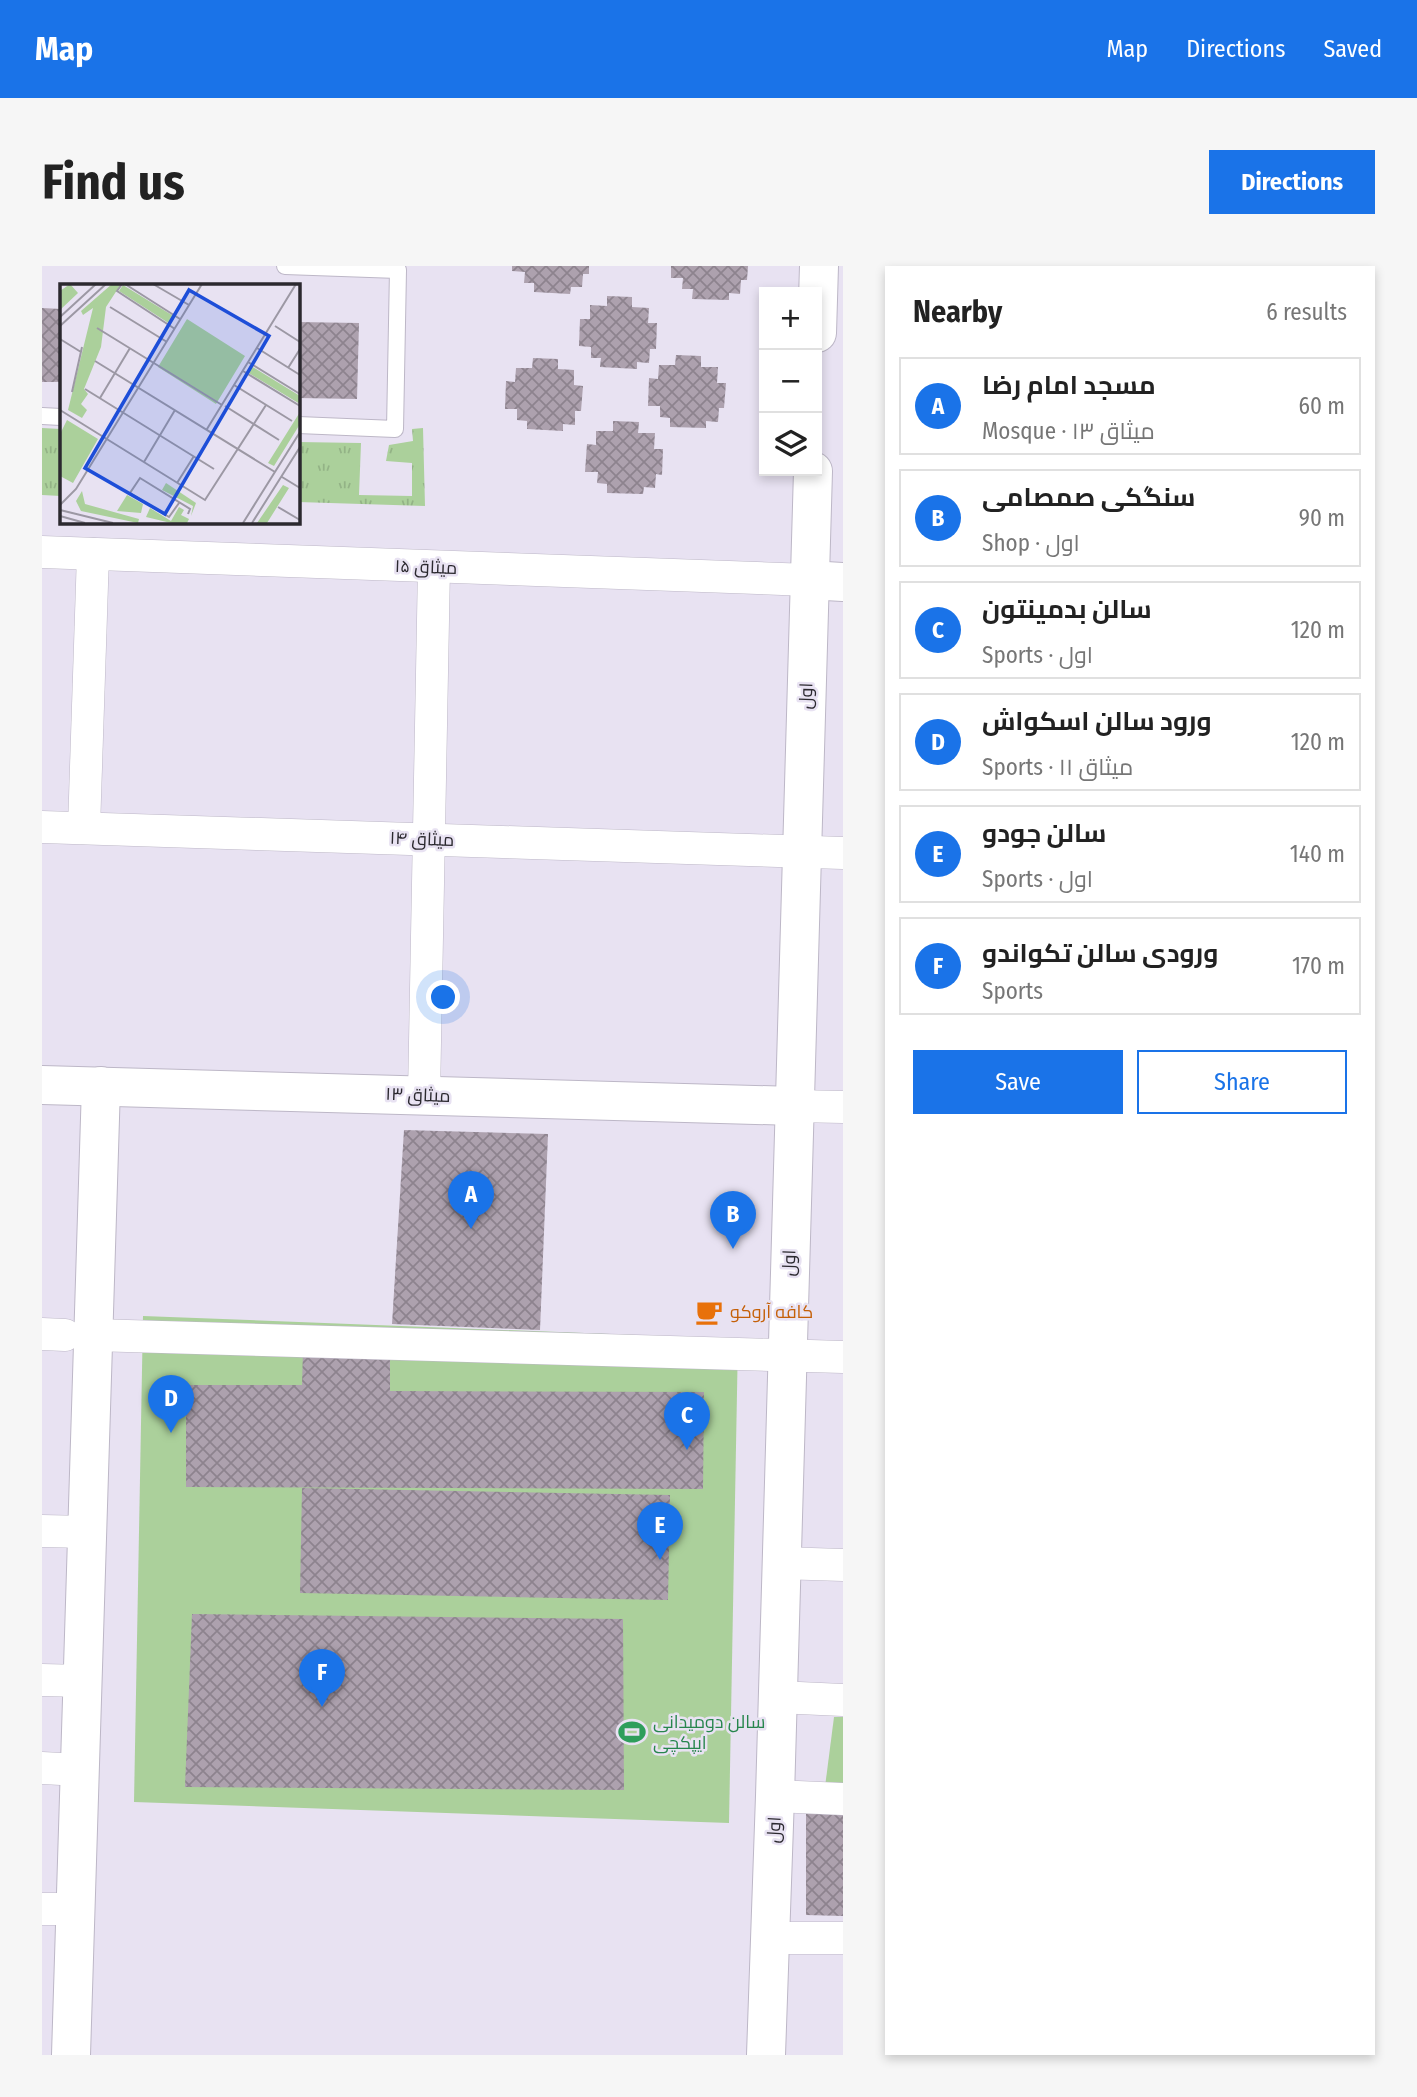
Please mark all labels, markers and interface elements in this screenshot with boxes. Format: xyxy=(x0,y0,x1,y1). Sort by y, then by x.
text: Map xyxy=(35,29,93,69)
text: Map xyxy=(1107,35,1148,63)
text: Directions xyxy=(1186,35,1285,63)
text: Saved xyxy=(1323,35,1382,63)
button: Directions xyxy=(1209,150,1375,214)
text: Find us xyxy=(42,153,185,212)
inset map xyxy=(60,284,299,523)
map controls xyxy=(759,287,822,476)
button: + xyxy=(759,287,822,350)
text: Nearby xyxy=(913,294,1002,330)
text: 6 results xyxy=(1266,298,1347,326)
button: − xyxy=(759,350,822,413)
text: مسجد امام رضا xyxy=(982,370,1156,401)
text: A xyxy=(932,392,944,420)
text: 60 m xyxy=(1299,392,1345,420)
button: layers xyxy=(759,413,822,476)
text: Mosque · میثاق ۱۳ xyxy=(982,417,1155,445)
text: سنگکی صمصامی xyxy=(982,482,1196,513)
text: B xyxy=(932,504,944,532)
text: 90 m xyxy=(1299,504,1345,532)
text: Shop · اول xyxy=(982,529,1080,557)
street label: میثاق ۱۵ xyxy=(394,555,458,580)
text: سالن بدمینتون xyxy=(982,594,1152,625)
text: C xyxy=(932,616,944,644)
text: 120 m xyxy=(1291,616,1345,644)
text: Sports · اول xyxy=(982,641,1093,669)
street label: اول xyxy=(795,682,817,710)
text: ورود سالن اسکواش xyxy=(982,706,1212,737)
text: D xyxy=(931,728,945,756)
text: 120 m xyxy=(1291,728,1345,756)
text: Sports · میثاق ۱۱ xyxy=(982,753,1133,781)
text: سالن جودو xyxy=(982,818,1106,849)
street label: میثاق ۱۴ xyxy=(389,827,455,852)
text: E xyxy=(933,840,943,868)
text: 140 m xyxy=(1290,840,1345,868)
text: Sports · اول xyxy=(982,865,1093,893)
text: ورودی سالن تکواندو xyxy=(982,938,1218,969)
text: F xyxy=(933,952,943,980)
text: 170 m xyxy=(1292,952,1345,980)
text: Sports xyxy=(982,977,1043,1005)
your location xyxy=(426,980,460,1014)
button: Save xyxy=(913,1050,1123,1114)
button: Share xyxy=(1137,1050,1347,1114)
street label: میثاق ۱۳ xyxy=(385,1083,451,1108)
pin: A xyxy=(448,1171,494,1229)
pin: B xyxy=(710,1191,756,1249)
street label: اول xyxy=(778,1249,800,1277)
cafe icon: کافه آروکو xyxy=(694,1297,724,1327)
place label: کافه آروکو xyxy=(730,1301,813,1323)
pin: D xyxy=(148,1375,194,1433)
pin: C xyxy=(664,1392,710,1450)
pin: E xyxy=(637,1502,683,1560)
pin: F xyxy=(299,1649,345,1707)
place label: سالن دومیدانی ایپکچی xyxy=(653,1711,766,1755)
sports icon: سالن دومیدانی ایپکچی xyxy=(617,1717,647,1747)
street label: اول xyxy=(762,1816,786,1844)

